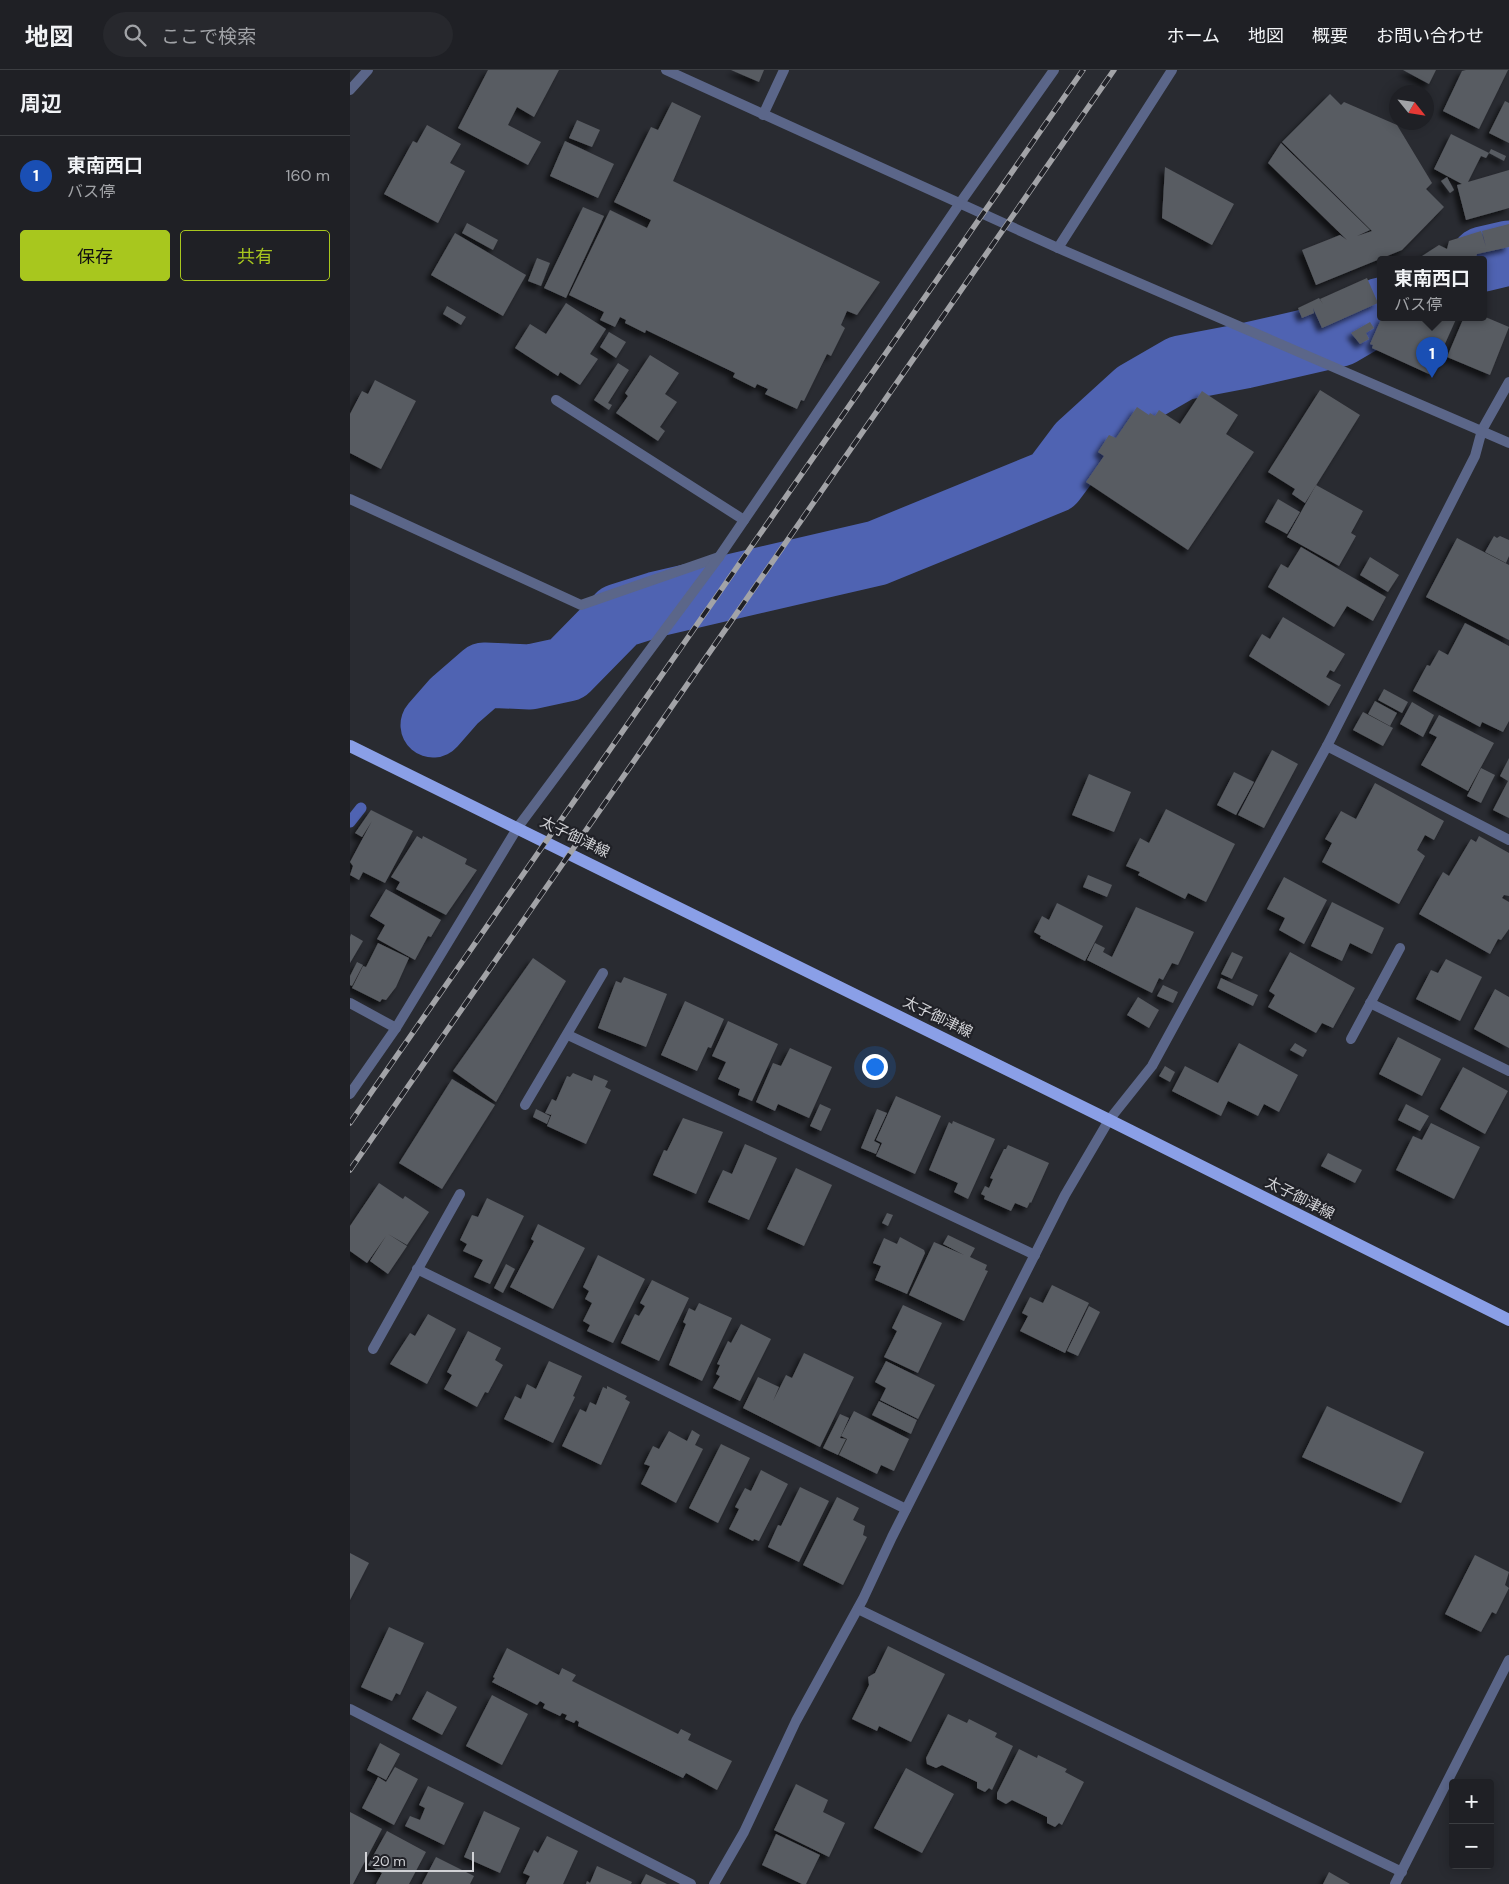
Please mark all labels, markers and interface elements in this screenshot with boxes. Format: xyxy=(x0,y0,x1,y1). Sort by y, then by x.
search box xyxy=(103,12,453,57)
text: 地図 xyxy=(25,21,73,52)
icon: search xyxy=(121,21,149,49)
text: ここで検索 xyxy=(161,24,256,49)
text: ホーム xyxy=(1167,24,1220,48)
text: 地図 xyxy=(1248,24,1284,48)
text: 概要 xyxy=(1312,24,1348,48)
text: お問い合わせ xyxy=(1376,24,1484,48)
north arrow xyxy=(1389,85,1434,130)
text: 周辺 xyxy=(20,90,62,118)
text: 東南西口 xyxy=(67,153,143,178)
text: 1 xyxy=(33,165,39,186)
text: 160 m xyxy=(286,165,330,186)
text: バス停 xyxy=(67,181,115,202)
button: 保存 xyxy=(20,230,170,281)
button: 共有 xyxy=(180,230,330,281)
popup xyxy=(1377,256,1487,321)
text: 東南西口 xyxy=(1394,266,1470,291)
text: バス停 xyxy=(1394,294,1442,315)
pin: 1 xyxy=(1416,337,1448,378)
street label: 太子御津線 xyxy=(537,812,613,862)
street label: 太子御津線 xyxy=(900,992,976,1042)
your location xyxy=(862,1054,888,1080)
street label: 太子御津線 xyxy=(1262,1172,1338,1224)
map controls xyxy=(1449,1779,1494,1869)
button: + xyxy=(1449,1779,1494,1824)
button: − xyxy=(1449,1824,1494,1869)
scale bar xyxy=(365,1849,474,1872)
text: 20 m xyxy=(372,1852,406,1870)

